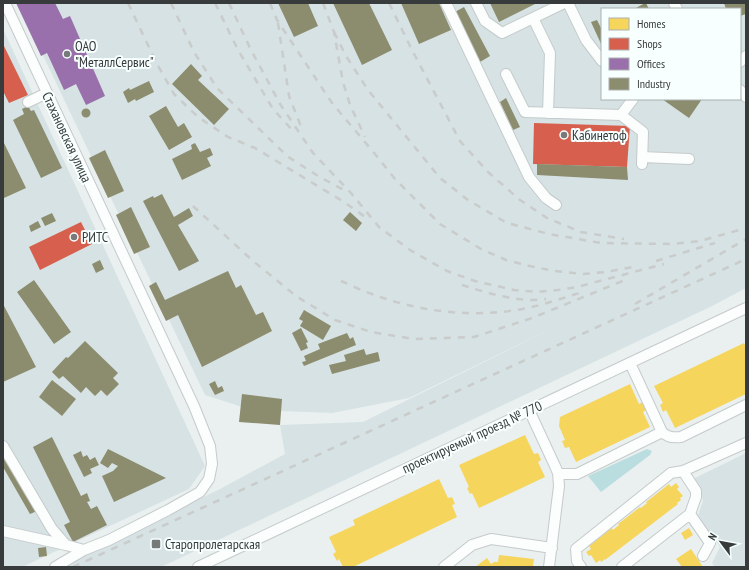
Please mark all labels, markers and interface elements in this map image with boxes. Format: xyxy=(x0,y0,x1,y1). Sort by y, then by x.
legend xyxy=(601,8,741,100)
text: Homes xyxy=(637,16,665,31)
text: Shops xyxy=(637,36,662,51)
place label: ОАО "МеталлСервис" xyxy=(75,37,154,71)
marker: ОАО "МеталлСервис" xyxy=(62,49,72,59)
text: Offices xyxy=(637,56,665,71)
text: Industry xyxy=(637,76,671,91)
street label: Стахановская улица xyxy=(38,89,96,185)
place label: Кабинетоф xyxy=(572,126,627,144)
marker: Кабинетоф xyxy=(559,130,569,140)
place label: РИТС xyxy=(82,228,109,246)
marker: РИТС xyxy=(69,232,79,242)
street label: проектируемый проезд № 770 xyxy=(399,397,545,477)
north arrow xyxy=(701,522,741,562)
text: N xyxy=(705,530,720,543)
place label: Старопролетарская xyxy=(165,535,260,553)
marker: Старопролетарская xyxy=(150,538,162,550)

